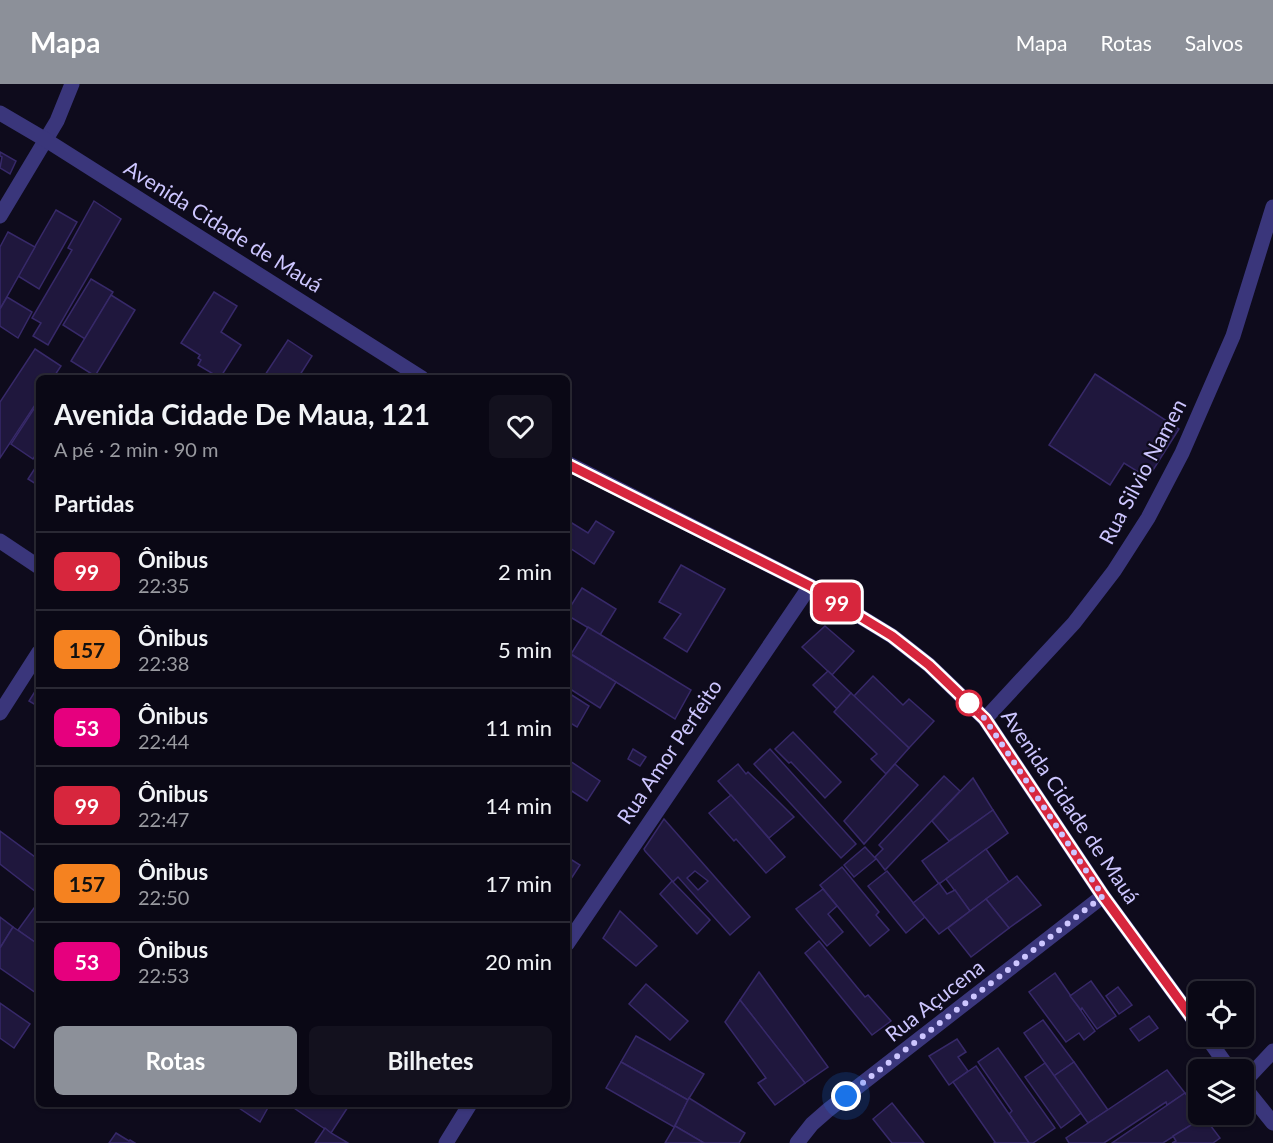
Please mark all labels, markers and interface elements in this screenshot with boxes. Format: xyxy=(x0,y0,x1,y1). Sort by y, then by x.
text: Mapa xyxy=(30,25,100,59)
text: Mapa xyxy=(1016,30,1068,55)
text: Rotas xyxy=(1101,30,1152,55)
text: Salvos xyxy=(1185,30,1243,55)
street label: Avenida Cidade de Mauá xyxy=(120,154,327,297)
street label: Rua Silvio Namen xyxy=(1093,394,1190,548)
button: heart xyxy=(489,395,552,458)
text: Avenida Cidade De Maua, 121 xyxy=(54,397,430,431)
text: A pé · 2 min · 90 m xyxy=(54,437,219,461)
text: Partidas xyxy=(54,490,134,517)
text: Ônibus xyxy=(138,546,208,573)
text: 2 min xyxy=(498,558,552,585)
text: 99 xyxy=(75,559,99,584)
text: 22:35 xyxy=(138,573,189,597)
line badge: 99 xyxy=(810,582,864,622)
text: 99 xyxy=(825,590,849,615)
text: Ônibus xyxy=(138,624,208,651)
text: 5 min xyxy=(498,636,552,663)
text: 157 xyxy=(69,637,105,662)
text: 22:38 xyxy=(138,651,189,675)
street label: Rua Amor Perfeito xyxy=(611,674,726,828)
unlabelled marker xyxy=(956,690,982,716)
text: Ônibus xyxy=(138,702,208,729)
street label: Avenida Cidade de Mauá xyxy=(997,704,1146,908)
text: 11 min xyxy=(485,714,552,741)
text: 53 xyxy=(75,715,99,740)
text: 22:44 xyxy=(138,729,189,753)
text: Ônibus xyxy=(138,780,208,807)
text: 14 min xyxy=(485,792,552,819)
text: 99 xyxy=(75,793,99,818)
text: 22:47 xyxy=(138,807,189,831)
text: Ônibus xyxy=(138,858,208,885)
text: 17 min xyxy=(485,870,552,897)
text: 157 xyxy=(69,871,105,896)
text: 22:50 xyxy=(138,885,189,909)
text: Ônibus xyxy=(138,936,208,963)
text: 20 min xyxy=(485,948,552,975)
text: 53 xyxy=(75,949,99,974)
street label: Rua Açucena xyxy=(880,954,988,1046)
text: 22:53 xyxy=(138,963,189,987)
map controls xyxy=(1188,981,1254,1125)
button: locate xyxy=(1188,981,1254,1047)
button: Rotas xyxy=(54,1026,297,1095)
button: Bilhetes xyxy=(309,1026,552,1095)
button: layers xyxy=(1188,1059,1254,1125)
your location xyxy=(831,1081,861,1111)

